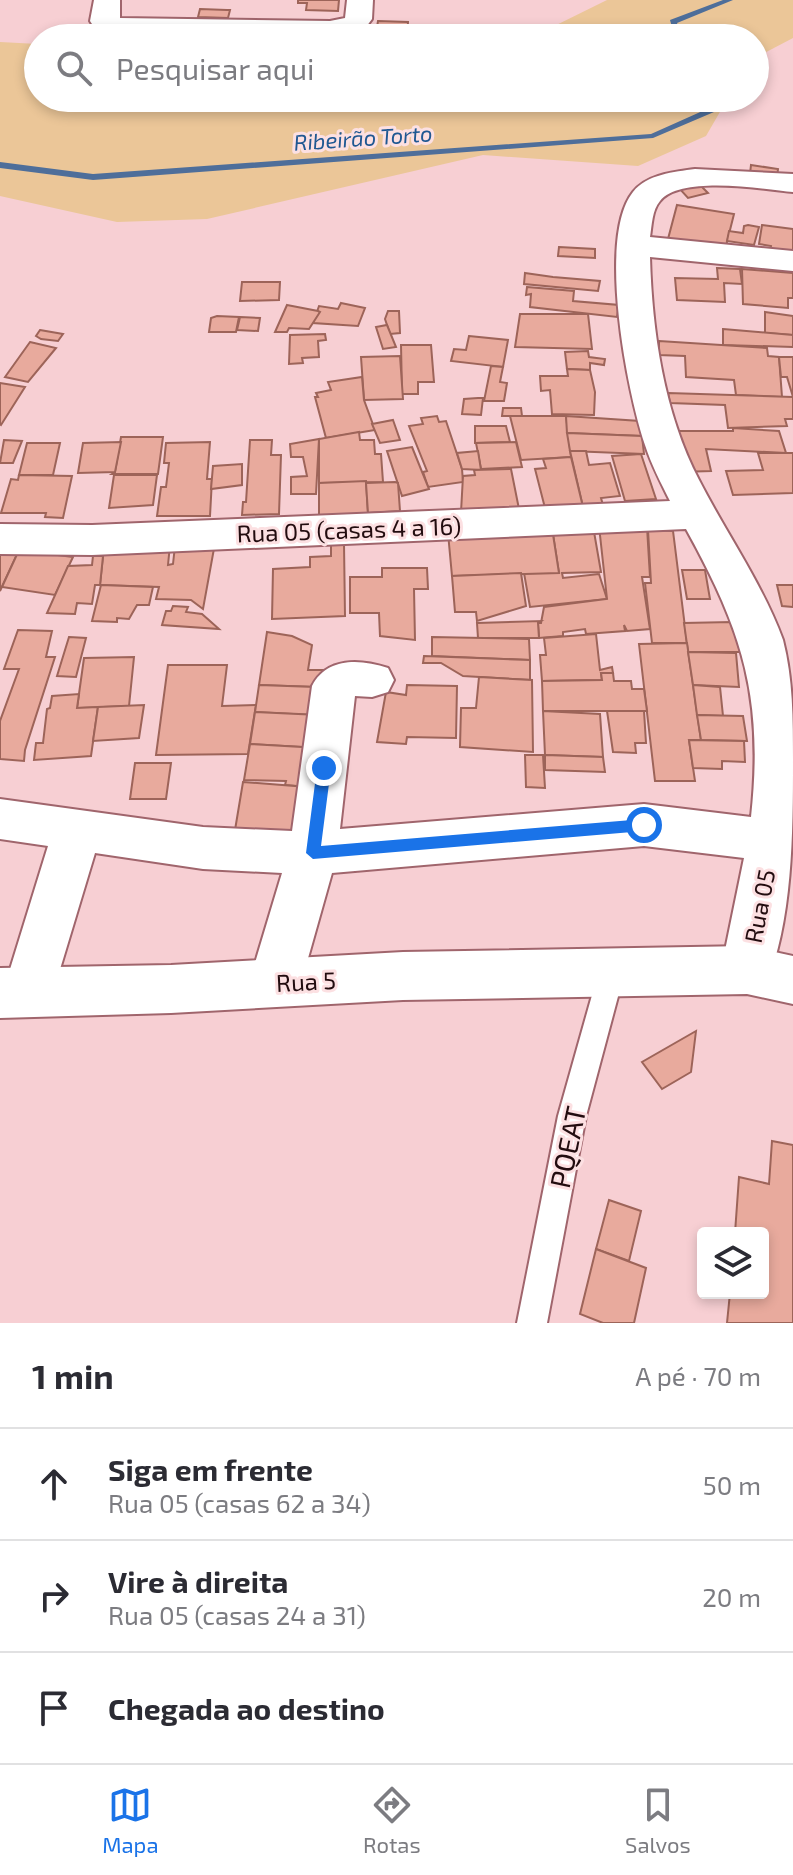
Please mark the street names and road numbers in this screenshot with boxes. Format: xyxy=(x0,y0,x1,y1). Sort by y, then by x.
street label: Rua 05 (casas 4 a 16) xyxy=(236,511,462,547)
street label: Rua 05 xyxy=(738,867,780,945)
street label: Rua 5 xyxy=(275,965,337,997)
street label: PQEAT xyxy=(542,1103,592,1191)

